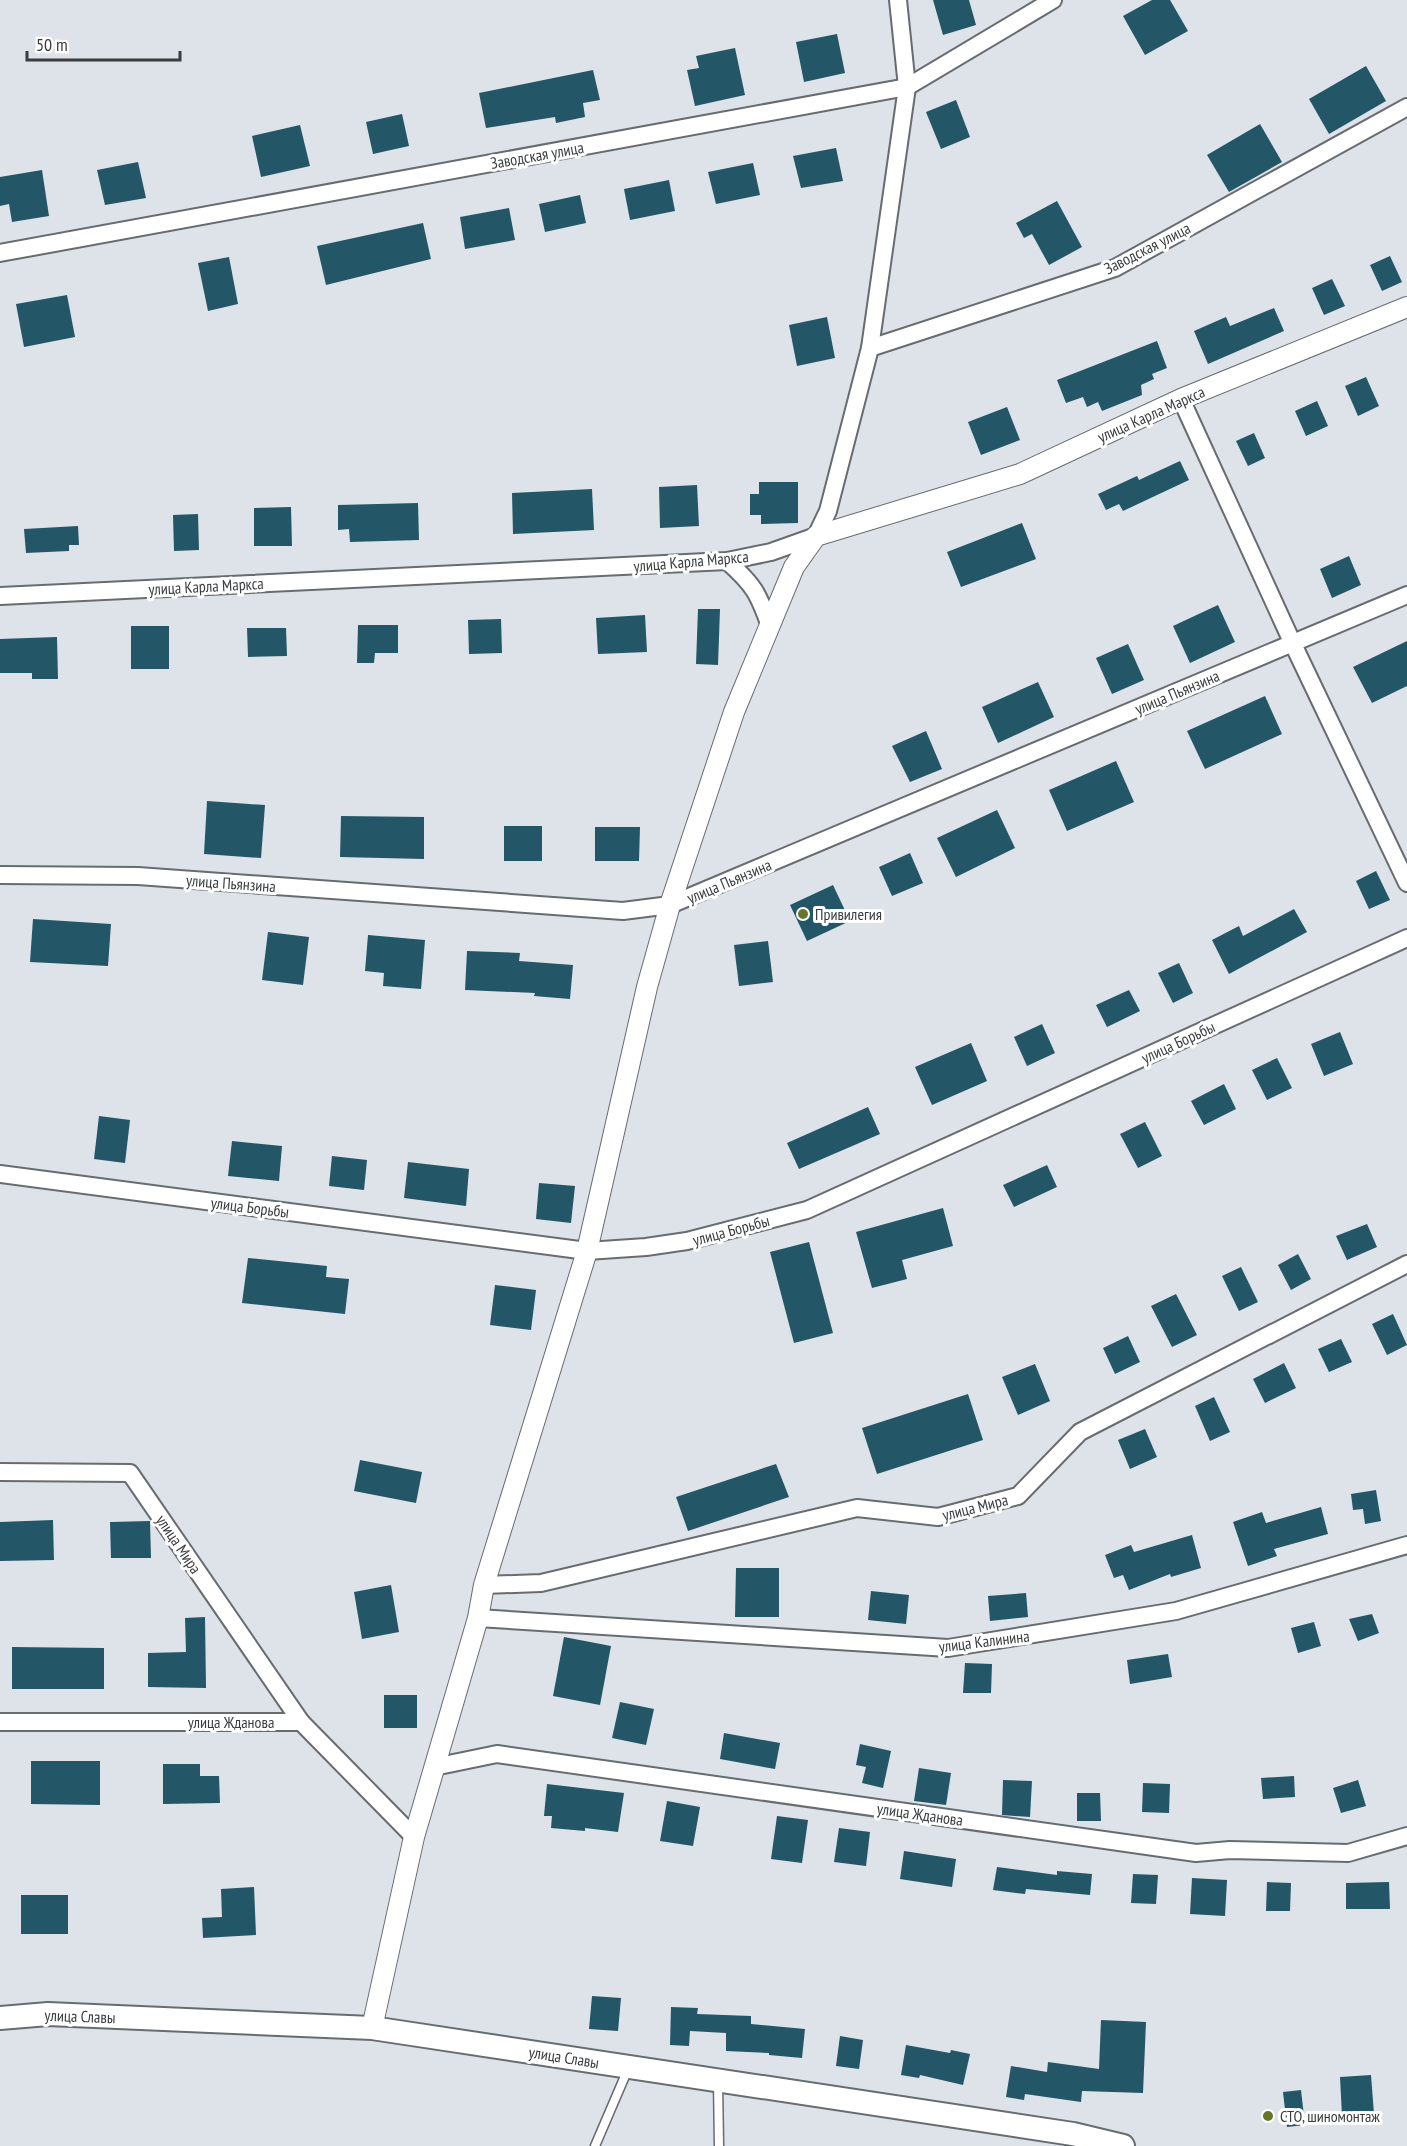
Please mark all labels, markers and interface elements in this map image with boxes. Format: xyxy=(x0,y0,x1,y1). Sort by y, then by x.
scale bar xyxy=(27,24,180,62)
text: 50 m xyxy=(36,33,68,56)
street label: Заводская улица xyxy=(489,137,585,173)
street label: Заводская улица xyxy=(1100,218,1194,278)
street label: улица Карла Маркса xyxy=(1094,381,1208,447)
street label: улица Карла Маркса xyxy=(633,546,749,576)
street label: улица Карла Маркса xyxy=(148,573,264,599)
street label: улица Пьянзина xyxy=(1132,665,1222,719)
street label: улица Пьянзина xyxy=(684,854,774,908)
street label: улица Пьянзина xyxy=(186,870,276,896)
place label: Привилегия xyxy=(815,904,882,924)
marker: Привилегия xyxy=(796,907,810,921)
street label: улица Борьбы xyxy=(1138,1016,1218,1068)
street label: улица Борьбы xyxy=(210,1192,290,1222)
street label: улица Борьбы xyxy=(690,1210,772,1250)
street label: улица Мира xyxy=(940,1489,1010,1525)
street label: улица Мира xyxy=(152,1511,206,1577)
street label: улица Калинина xyxy=(937,1626,1031,1656)
street label: улица Жданова xyxy=(188,1712,274,1732)
street label: улица Жданова xyxy=(876,1798,964,1830)
street label: улица Славы xyxy=(44,2005,116,2027)
street label: улица Славы xyxy=(527,2042,601,2072)
place label: СТО, шиномонтаж xyxy=(1280,2106,1380,2126)
marker: СТО, шиномонтаж xyxy=(1261,2109,1275,2123)

